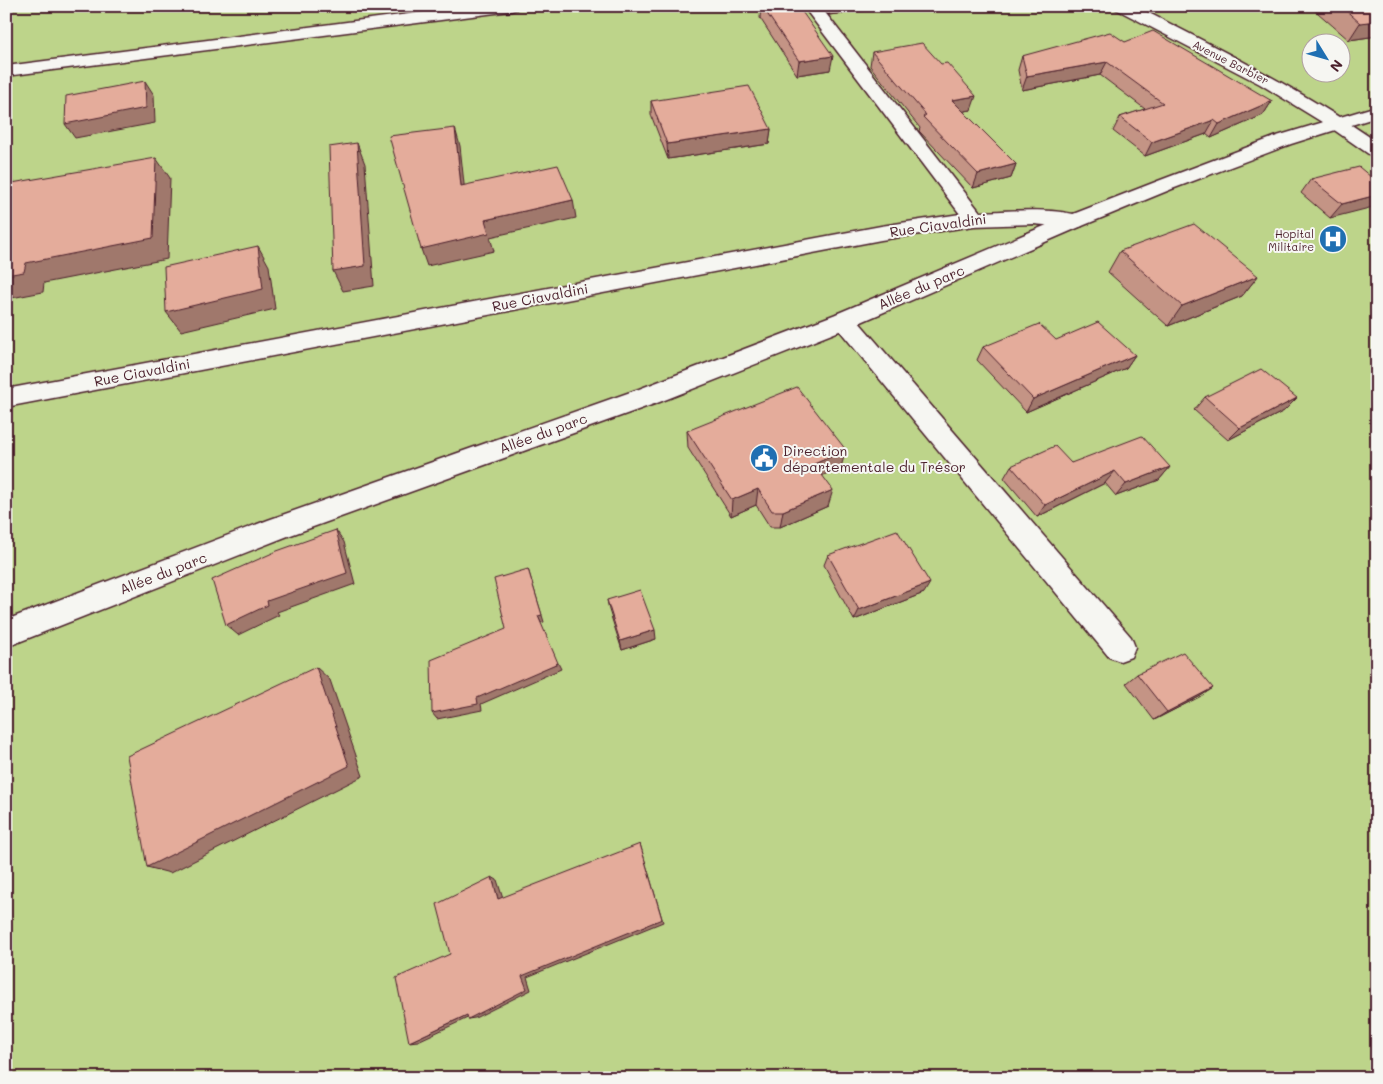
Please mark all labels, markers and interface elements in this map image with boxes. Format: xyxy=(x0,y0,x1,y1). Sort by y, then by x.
north arrow xyxy=(1300,32,1350,82)
street label: Avenue Barbier xyxy=(1190,36,1272,88)
text: N xyxy=(1326,56,1348,76)
street label: Rue Ciavaldini xyxy=(888,209,988,241)
hospital icon: Hopital Militaire xyxy=(1318,224,1348,254)
place label: Hopital Militaire xyxy=(1268,226,1314,254)
street label: Allée du parc xyxy=(875,260,967,314)
street label: Rue Ciavaldini xyxy=(490,278,590,316)
street label: Rue Ciavaldini xyxy=(92,353,192,391)
street label: Allée du parc xyxy=(496,408,590,458)
place label: Direction départementale du Trésor xyxy=(783,441,966,476)
public building icon: Direction départementale du Trésor xyxy=(749,443,779,473)
street label: Allée du parc xyxy=(117,548,209,598)

